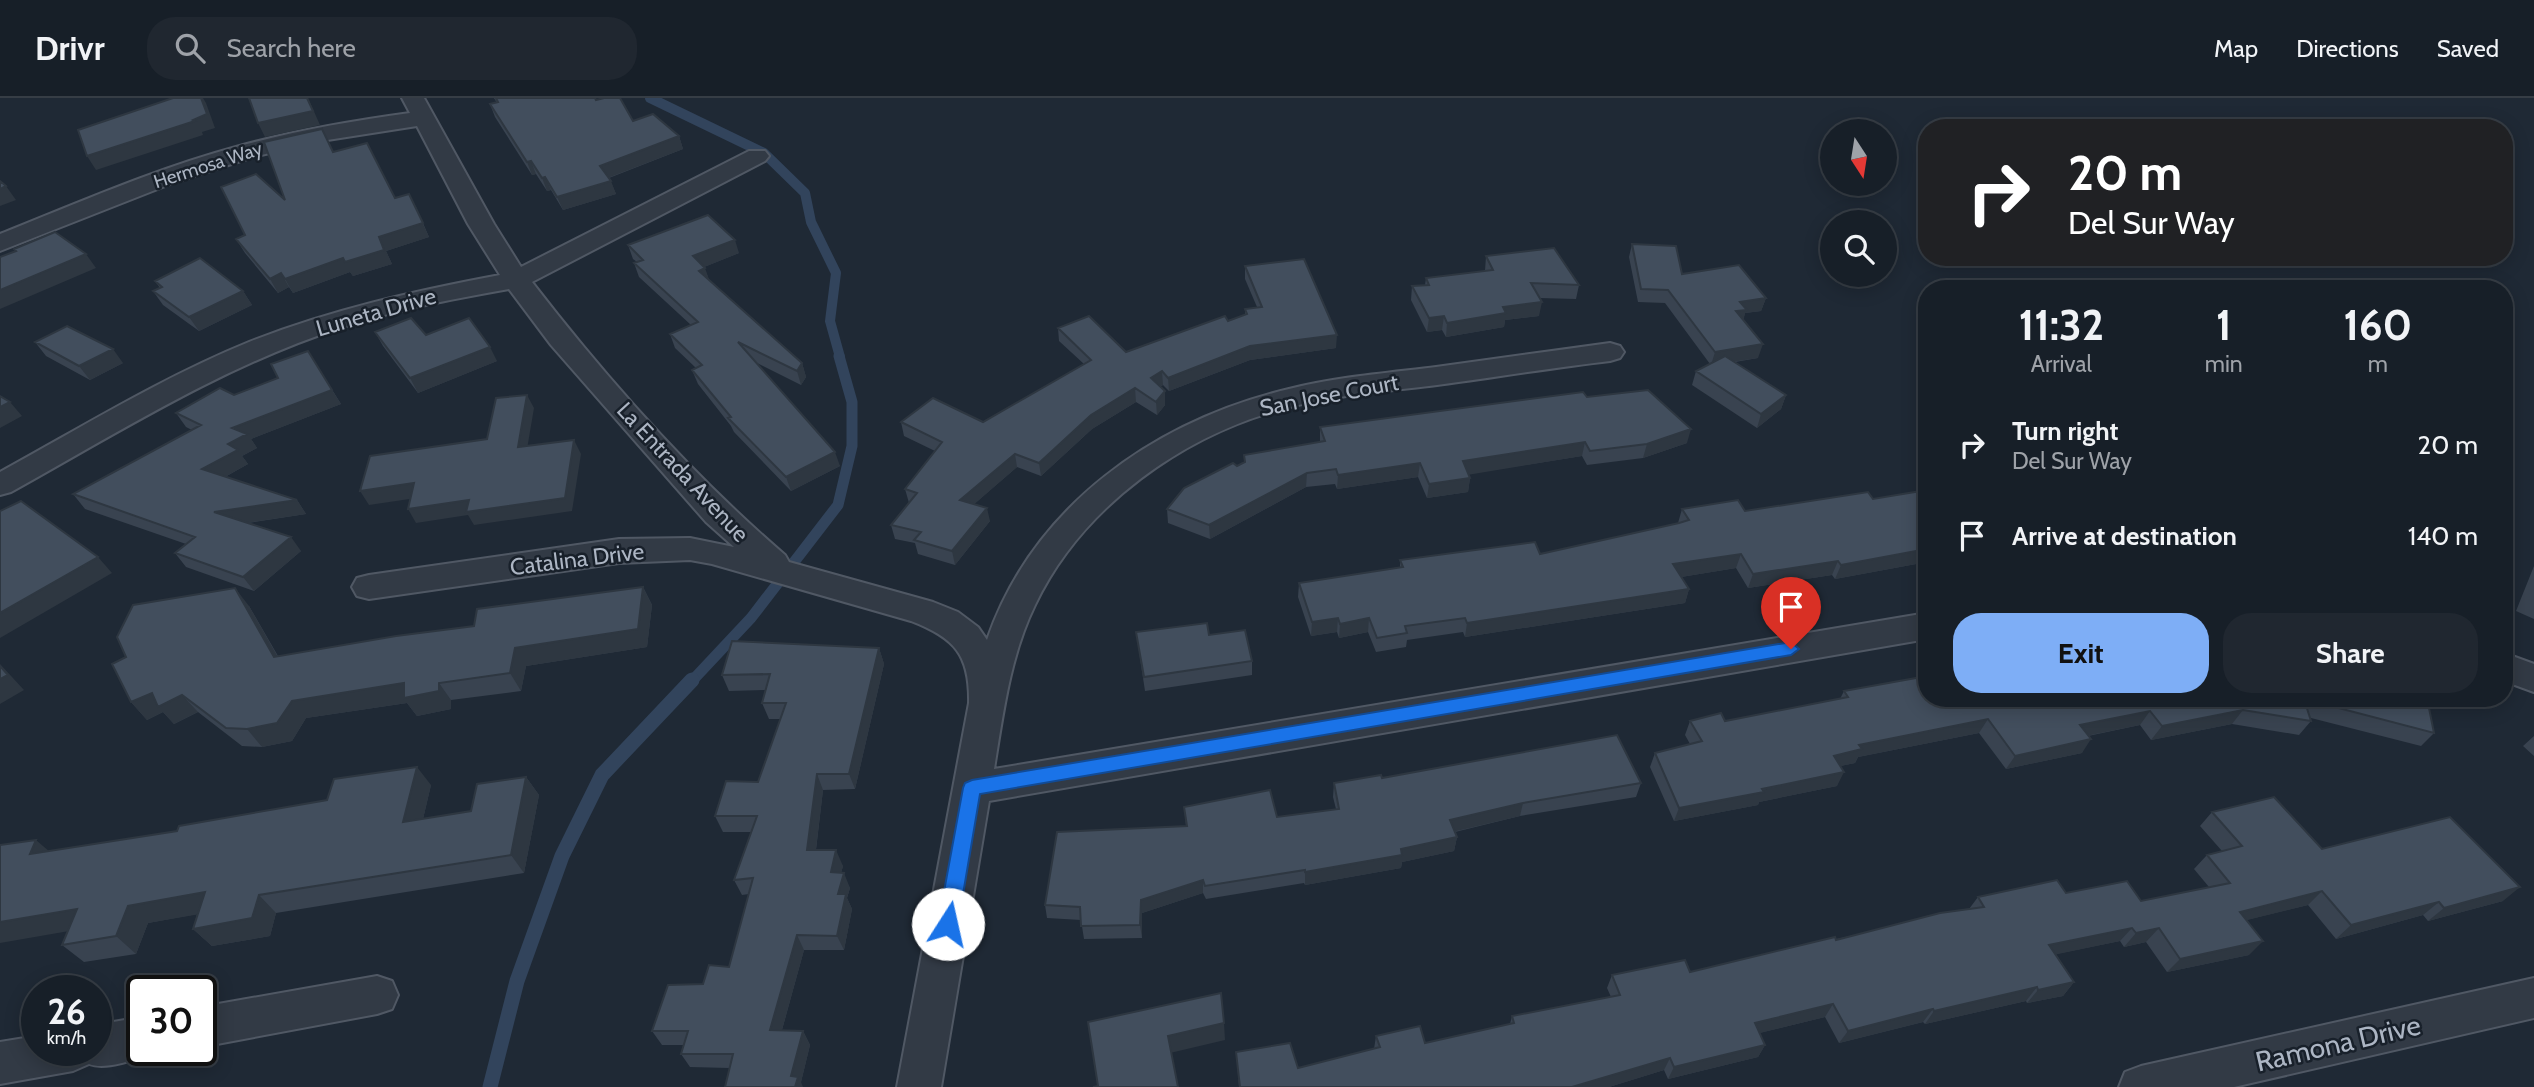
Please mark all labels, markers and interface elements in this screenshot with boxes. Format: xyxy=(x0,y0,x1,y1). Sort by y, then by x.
search box xyxy=(147,17,637,80)
text: Drivr xyxy=(35,28,105,68)
icon: search xyxy=(171,29,209,67)
text: Search here xyxy=(227,32,356,64)
text: Map xyxy=(2214,34,2258,63)
text: Directions xyxy=(2296,34,2399,63)
text: Saved xyxy=(2437,34,2499,63)
north arrow xyxy=(1820,119,1897,196)
map controls xyxy=(1820,119,1897,287)
street label: Hermosa Way xyxy=(151,137,266,193)
text: 20 m xyxy=(2068,143,2182,202)
icon: right xyxy=(1953,147,2044,238)
text: Del Sur Way xyxy=(2068,203,2235,242)
button: search xyxy=(1820,210,1897,287)
street label: Luneta Drive xyxy=(313,281,439,342)
text: 11:32 xyxy=(2019,299,2104,351)
text: 1 xyxy=(2216,299,2231,351)
text: 160 xyxy=(2343,299,2412,351)
text: Arrival xyxy=(2031,350,2092,378)
text: min xyxy=(2205,350,2243,378)
text: m xyxy=(2368,350,2388,378)
street label: San Jose Court xyxy=(1257,368,1401,422)
street label: La Entrada Avenue xyxy=(611,396,755,548)
text: Turn right xyxy=(2012,415,2118,447)
icon: right xyxy=(1953,426,1991,464)
text: 20 m xyxy=(2418,429,2478,461)
text: Del Sur Way xyxy=(2012,447,2132,475)
icon: arrive xyxy=(1953,517,1991,555)
text: Arrive at destination xyxy=(2012,520,2237,552)
text: 140 m xyxy=(2408,520,2478,552)
street label: Catalina Drive xyxy=(508,537,646,581)
pin xyxy=(1761,577,1821,649)
icon: arrive xyxy=(1772,588,1810,626)
button: Exit xyxy=(1953,613,2209,693)
button: Share xyxy=(2223,613,2478,693)
position arrow xyxy=(911,887,985,961)
speed limit sign: 30 xyxy=(126,975,217,1066)
text: 26 xyxy=(47,990,86,1033)
street label: Ramona Drive xyxy=(2252,1008,2424,1078)
text: km/h xyxy=(47,1027,86,1049)

